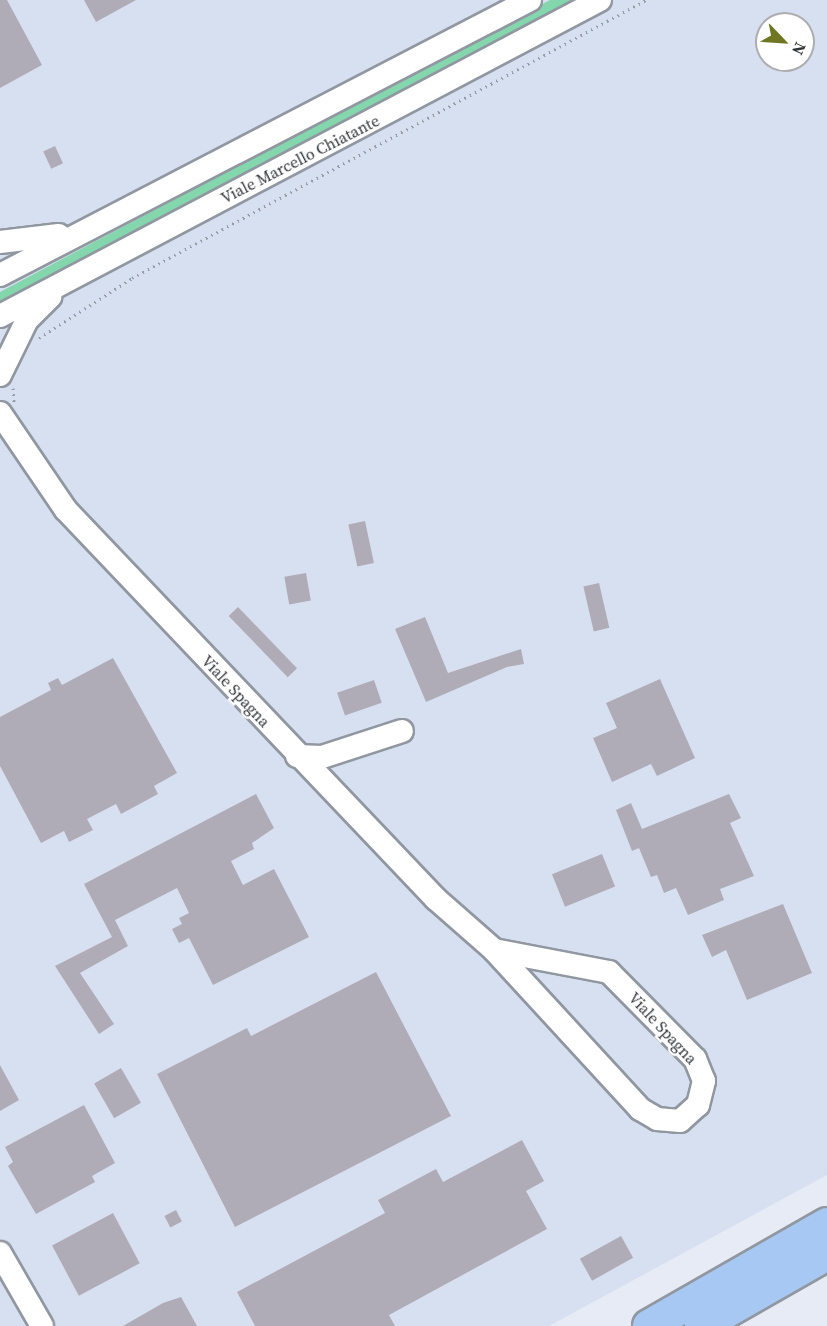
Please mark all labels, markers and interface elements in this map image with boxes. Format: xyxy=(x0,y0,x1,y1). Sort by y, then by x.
north arrow xyxy=(755,12,815,72)
text: N xyxy=(787,39,812,59)
street label: Viale Marcello Chiatante xyxy=(218,111,382,207)
street label: Viale Spagna xyxy=(198,651,274,731)
street label: Viale Spagna xyxy=(625,988,701,1068)

